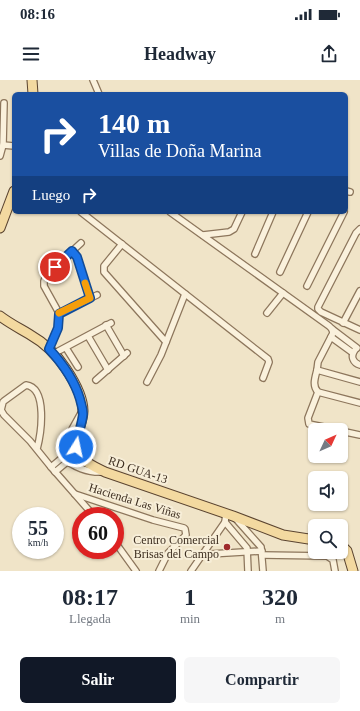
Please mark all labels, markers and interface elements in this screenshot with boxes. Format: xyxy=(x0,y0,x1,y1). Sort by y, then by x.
text: 08:16 xyxy=(20,6,55,22)
icon: menu xyxy=(20,43,42,65)
icon: share xyxy=(318,43,340,65)
text: Headway xyxy=(144,44,216,64)
icon: right xyxy=(32,108,84,160)
text: 140 m xyxy=(98,108,170,139)
text: Villas de Doña Marina xyxy=(98,141,261,161)
icon: right xyxy=(78,184,100,206)
text: Luego xyxy=(32,187,70,203)
pin xyxy=(38,250,72,284)
icon: arrive xyxy=(44,256,66,278)
north arrow xyxy=(308,423,348,463)
map controls xyxy=(308,423,348,559)
position arrow xyxy=(55,426,97,468)
street label: RD GUA-13 xyxy=(107,453,169,487)
button: sound xyxy=(308,471,348,511)
street label: Hacienda Las Viñas xyxy=(87,480,183,522)
speed limit sign: 60 xyxy=(72,507,124,559)
text: 55 xyxy=(28,517,48,539)
button: search xyxy=(308,519,348,559)
place label: Centro Comercial Brisas del Campo xyxy=(133,533,220,561)
text: km/h xyxy=(28,537,48,548)
marker: Centro Comercial Brisas del Campo xyxy=(222,542,232,552)
text: 08:17 xyxy=(62,584,118,610)
text: 1 xyxy=(184,584,196,610)
text: 320 xyxy=(262,584,298,610)
text: Llegada xyxy=(69,611,111,626)
text: min xyxy=(180,611,200,626)
text: m xyxy=(275,611,285,626)
button: Salir xyxy=(20,657,176,703)
button: Compartir xyxy=(184,657,340,703)

